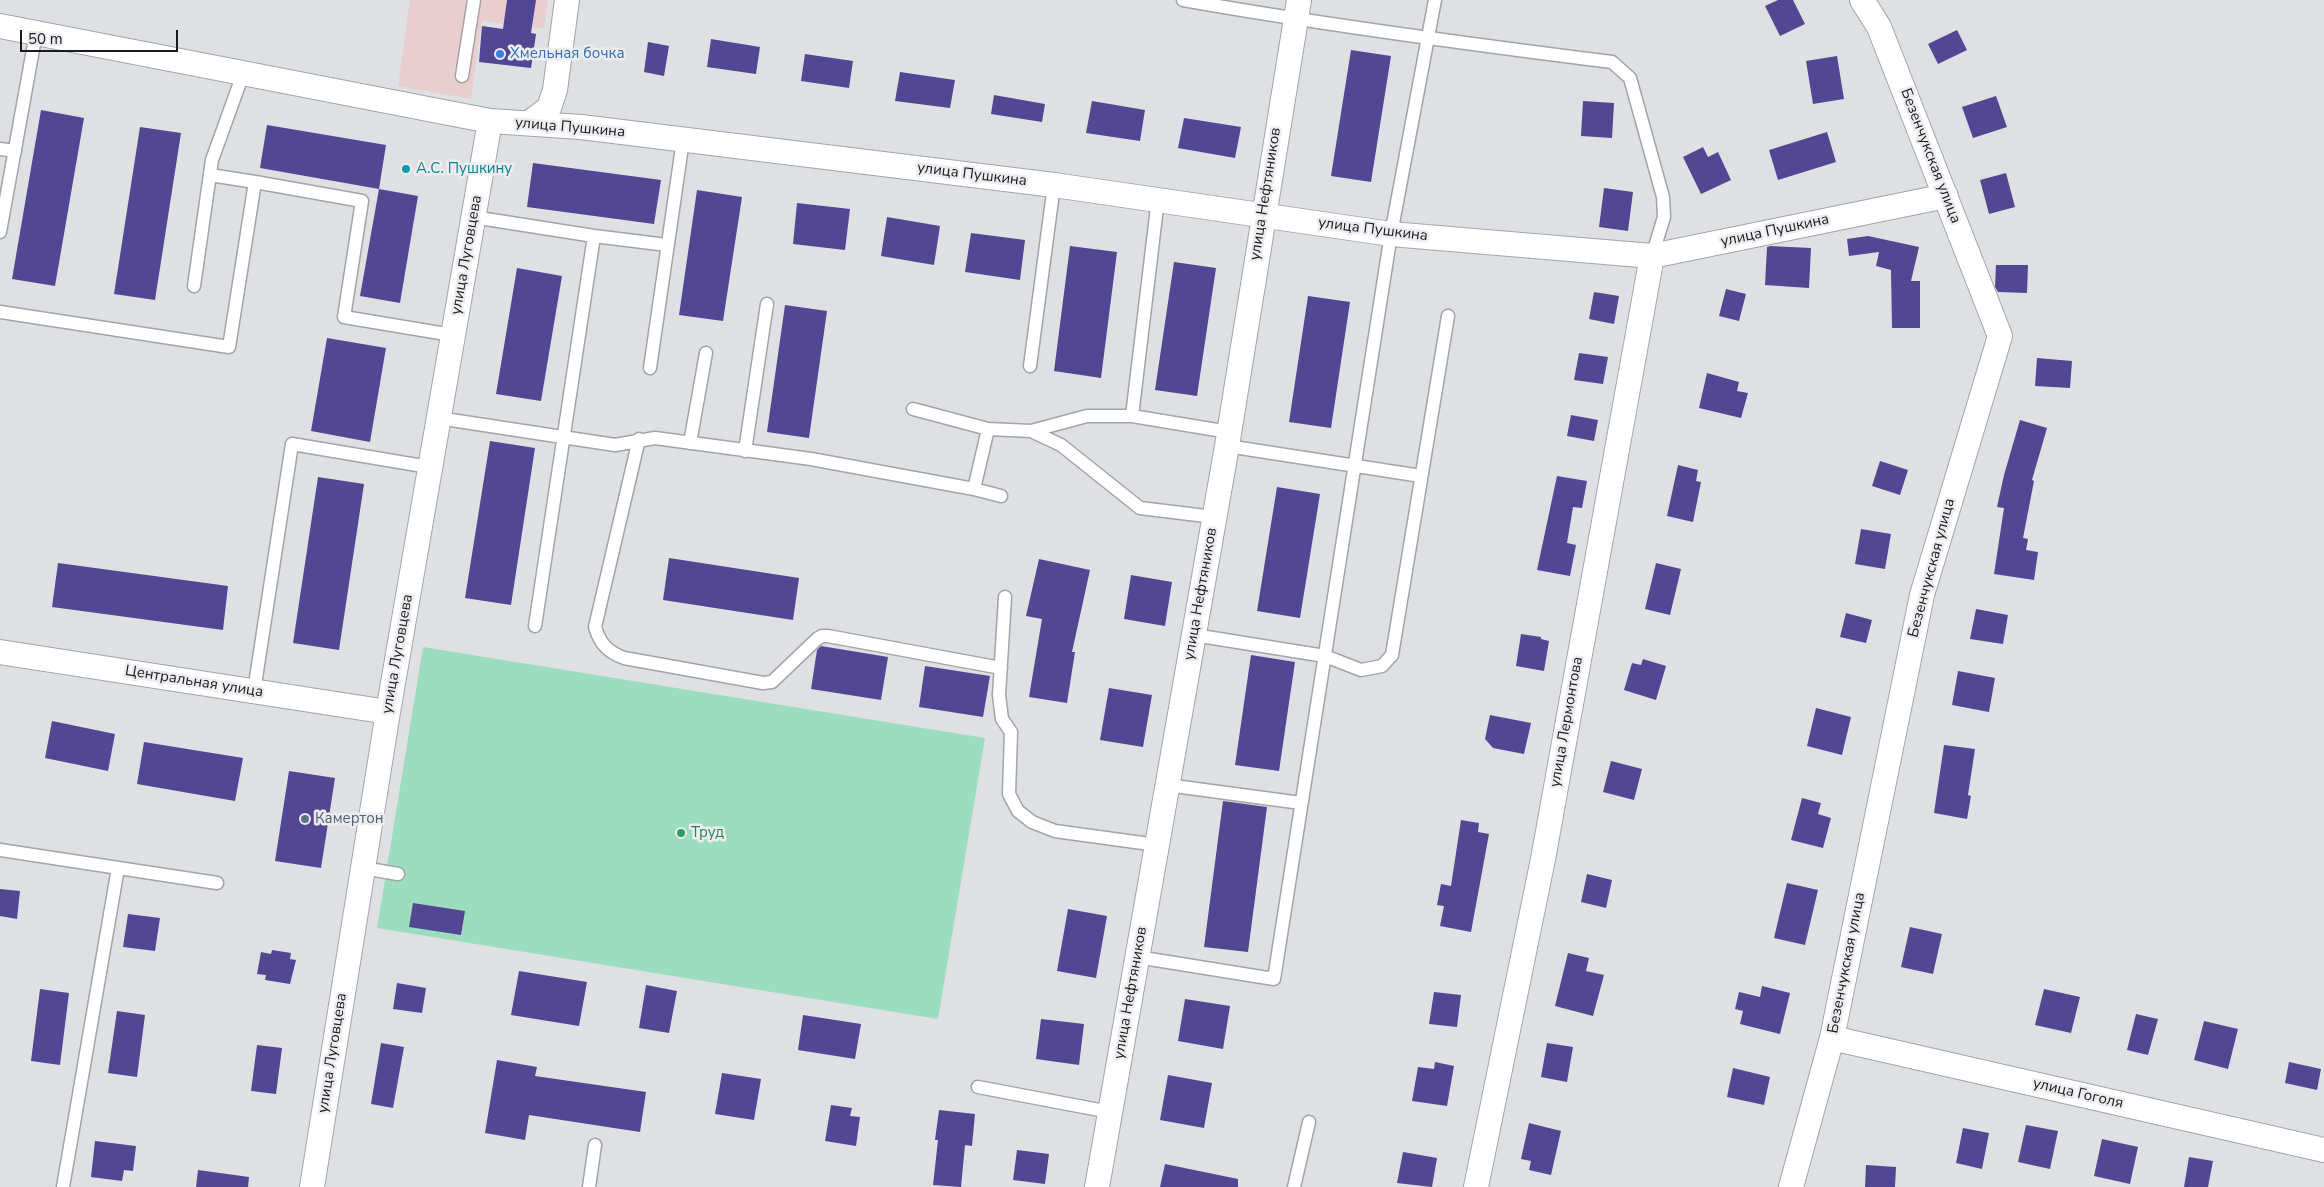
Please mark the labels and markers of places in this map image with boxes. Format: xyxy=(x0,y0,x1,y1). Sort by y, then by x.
place label: Хмельная бочка xyxy=(510,45,624,63)
marker: Хмельная бочка xyxy=(494,48,506,60)
place label: А.С. Пушкину xyxy=(416,160,512,178)
marker: А.С. Пушкину xyxy=(400,163,412,175)
place label: Камертон xyxy=(315,810,384,828)
marker: Камертон xyxy=(299,813,311,825)
place label: Труд xyxy=(691,824,724,842)
marker: Труд xyxy=(675,827,687,839)

